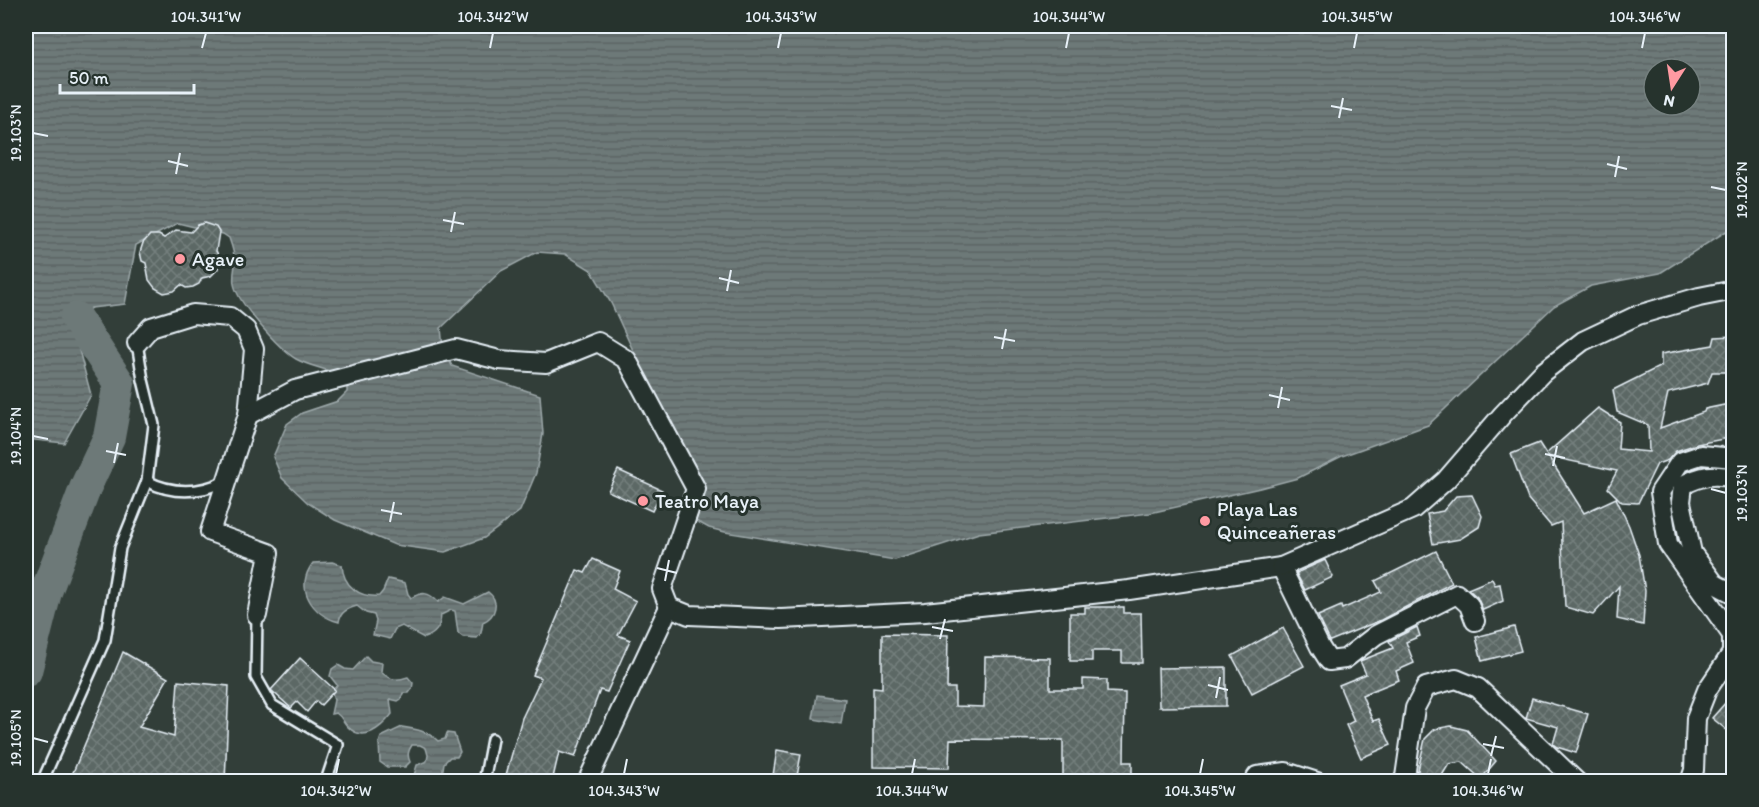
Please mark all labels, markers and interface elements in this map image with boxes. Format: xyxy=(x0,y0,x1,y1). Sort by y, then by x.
text: 104.341°W xyxy=(171,8,241,26)
text: 104.342°W xyxy=(457,8,529,26)
text: 104.343°W xyxy=(745,8,817,26)
text: 104.344°W xyxy=(1033,8,1105,26)
text: 104.345°W xyxy=(1321,8,1393,26)
text: 104.346°W xyxy=(1609,8,1681,26)
scale bar xyxy=(60,57,194,95)
north arrow xyxy=(1642,57,1702,117)
text: 50 m xyxy=(69,67,109,89)
text: N xyxy=(1662,91,1676,112)
text: 19.103°N xyxy=(7,104,25,162)
text: 19.102°N xyxy=(1733,161,1751,219)
place label: Agave xyxy=(192,247,244,271)
marker: Agave xyxy=(173,252,187,266)
text: 19.104°N xyxy=(7,407,25,465)
text: 19.103°N xyxy=(1733,464,1751,522)
place label: Teatro Maya xyxy=(655,489,759,513)
marker: Teatro Maya xyxy=(636,494,650,508)
place label: Playa Las Quinceañeras xyxy=(1217,497,1336,544)
marker: Playa Las Quinceañeras xyxy=(1198,514,1212,528)
text: 19.105°N xyxy=(7,709,25,767)
text: 104.342°W xyxy=(300,782,372,800)
text: 104.343°W xyxy=(588,782,660,800)
text: 104.344°W xyxy=(876,782,948,800)
text: 104.345°W xyxy=(1164,782,1236,800)
text: 104.346°W xyxy=(1452,782,1524,800)

